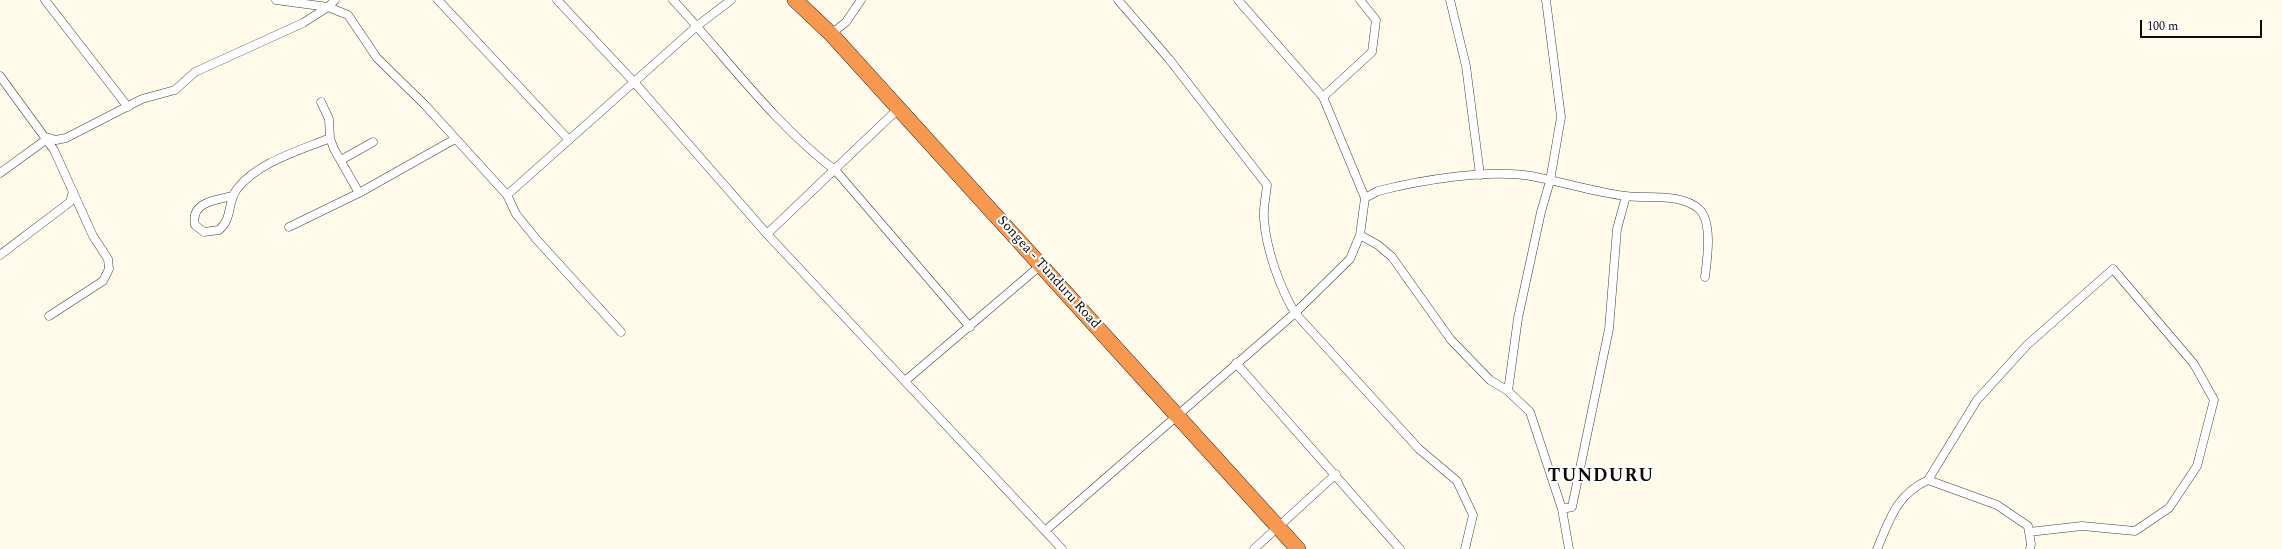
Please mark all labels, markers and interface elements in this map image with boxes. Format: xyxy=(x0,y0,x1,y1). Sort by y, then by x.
scale bar xyxy=(2142,12,2264,38)
text: 100 m xyxy=(2147,17,2178,36)
street label: Songea - Tunduru Road xyxy=(993,213,1103,333)
district label: TUNDURU xyxy=(1548,466,1654,488)

